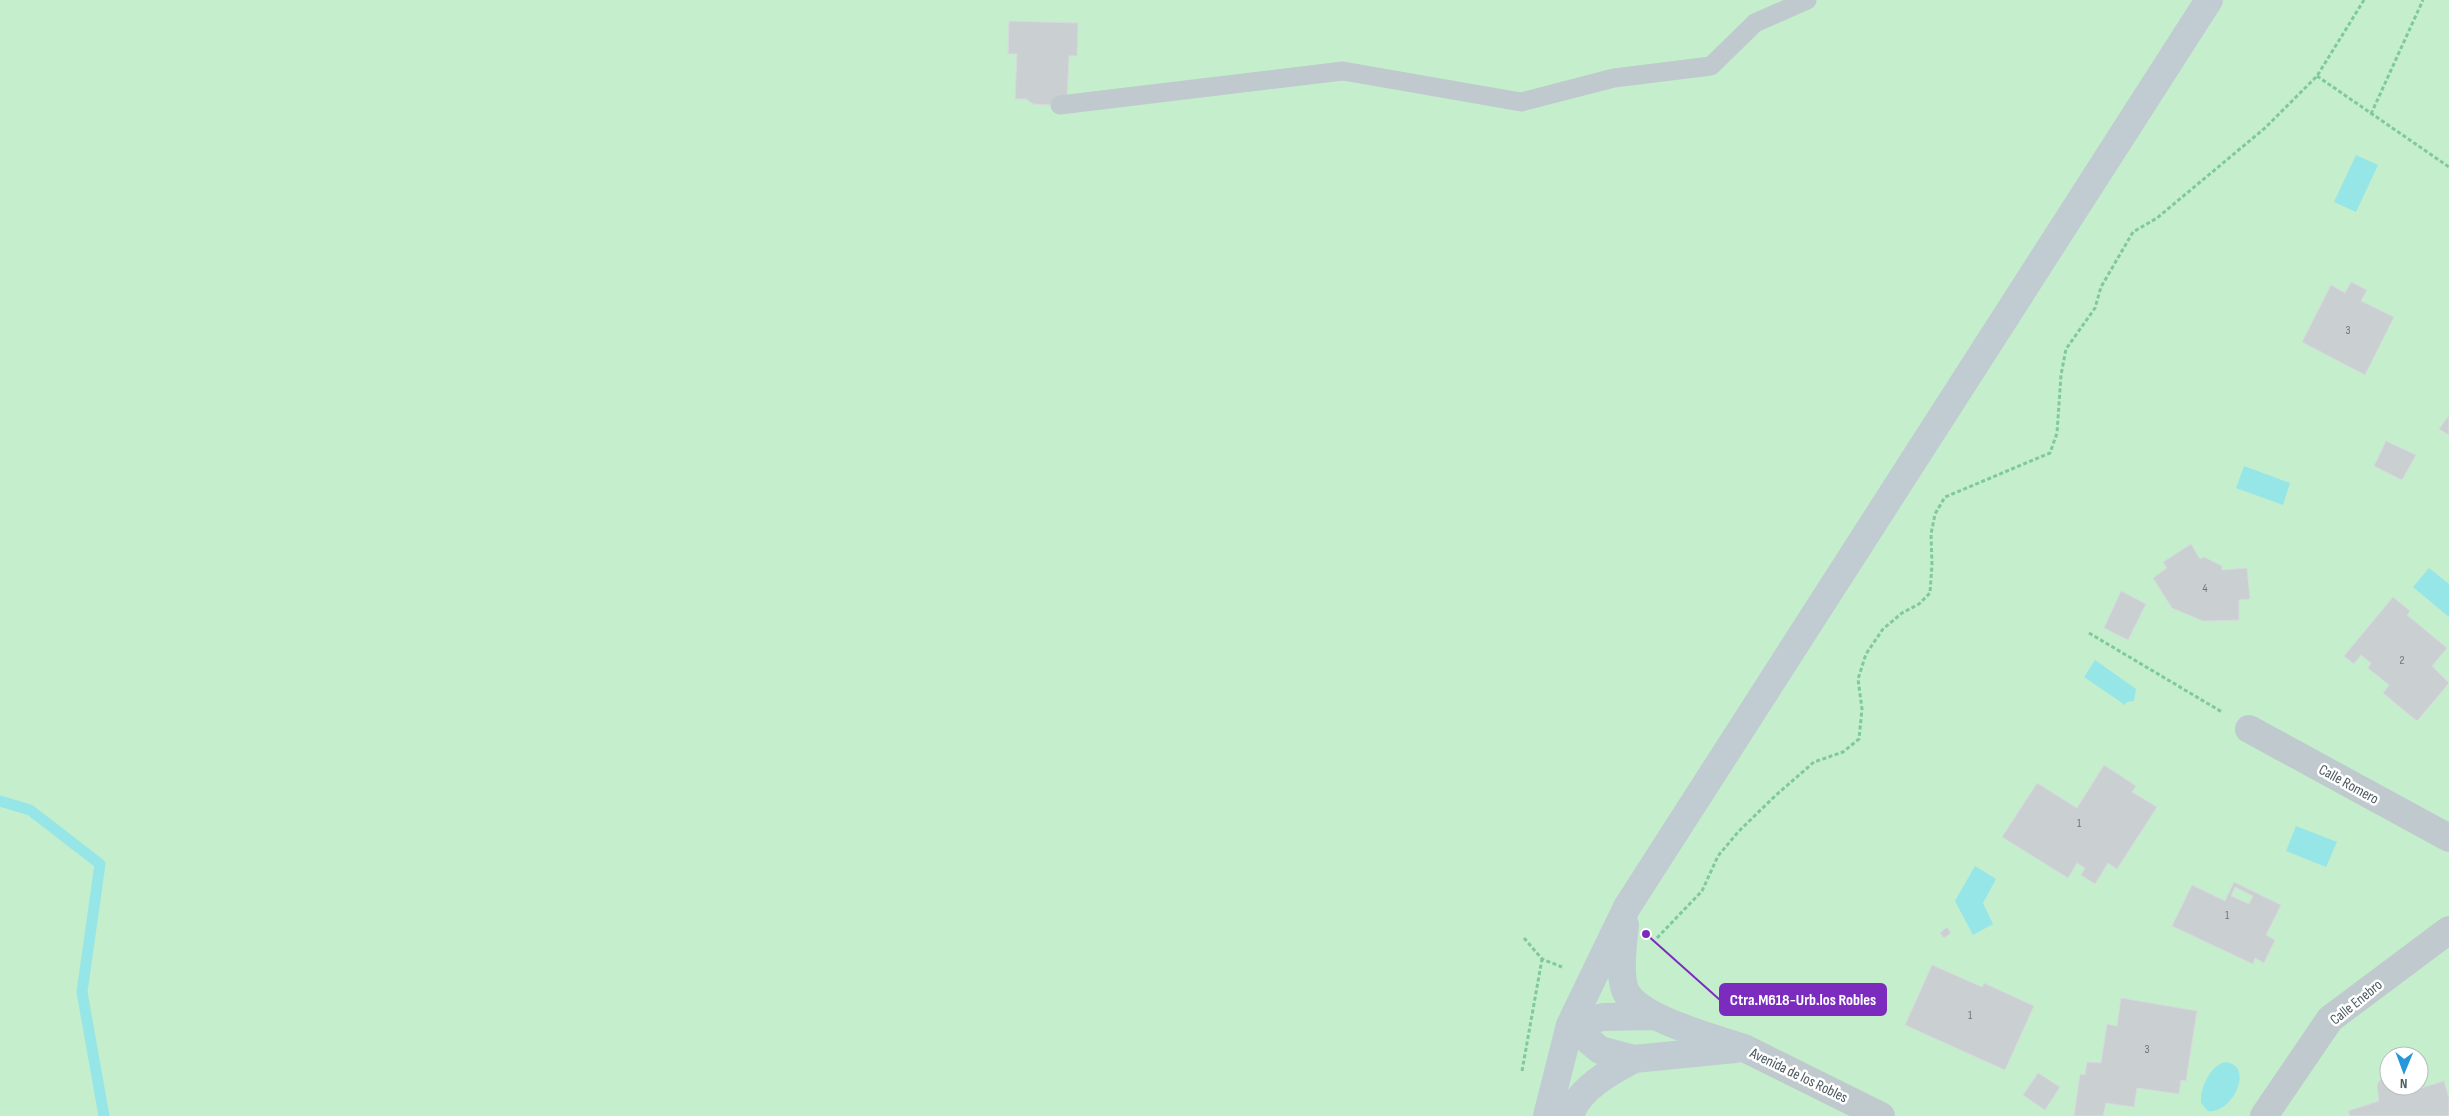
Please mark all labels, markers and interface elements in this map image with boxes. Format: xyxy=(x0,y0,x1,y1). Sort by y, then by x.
house number: 3 xyxy=(2345,323,2351,338)
house number: 4 xyxy=(2202,581,2208,596)
house number: 2 xyxy=(2400,653,2405,668)
street label: Calle Romero xyxy=(2315,760,2382,809)
house number: 1 xyxy=(2077,816,2082,831)
house number: 1 xyxy=(2225,908,2230,923)
street label: Calle Enebro xyxy=(2326,976,2386,1029)
callout: Ctra.M618-Urb.los Robles xyxy=(1720,984,1886,1015)
text: Ctra.M618-Urb.los Robles xyxy=(1730,991,1876,1010)
house number: 1 xyxy=(1968,1008,1973,1023)
house number: 3 xyxy=(2144,1042,2150,1057)
street label: Avenida de los Robles xyxy=(1746,1043,1851,1107)
north arrow xyxy=(2379,1046,2429,1096)
text: N xyxy=(2400,1075,2408,1092)

